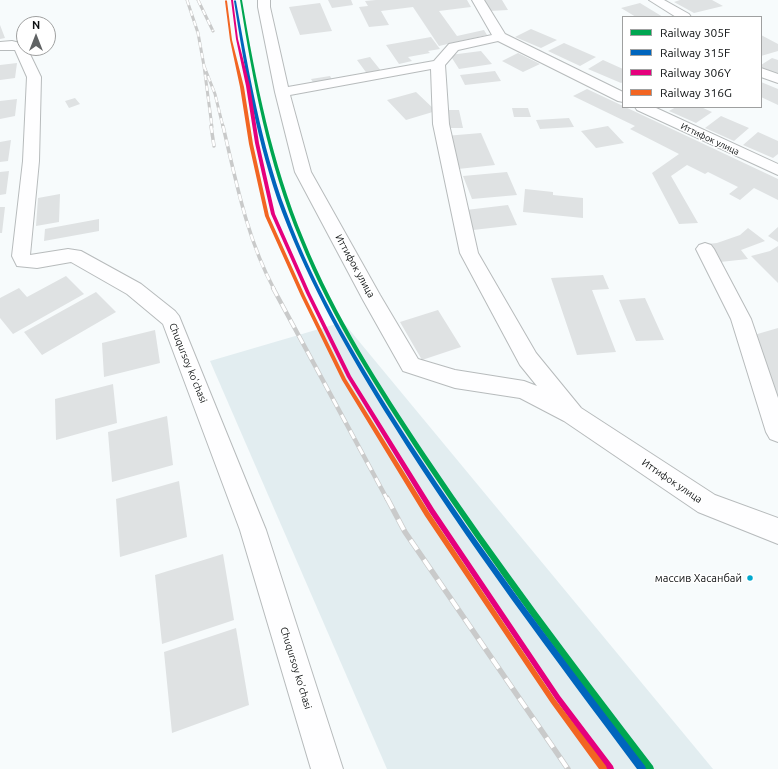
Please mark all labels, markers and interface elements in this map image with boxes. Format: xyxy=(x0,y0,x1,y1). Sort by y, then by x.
north arrow xyxy=(16,16,56,56)
legend xyxy=(622,16,762,108)
text: N xyxy=(32,19,40,31)
text: Railway 305F xyxy=(660,26,730,39)
text: Railway 315F xyxy=(660,46,730,59)
text: Railway 306Y xyxy=(660,66,731,79)
text: Railway 316G xyxy=(660,86,732,99)
street label: Иттифок улица xyxy=(679,121,741,157)
street label: Иттифок улица xyxy=(333,232,377,300)
street label: Chuqursoy ko'chasi xyxy=(166,321,210,405)
street label: Иттифок улица xyxy=(639,456,705,506)
place label: массив Хасанбай xyxy=(655,571,742,585)
marker: массив Хасанбай xyxy=(745,573,755,583)
street label: Chuqursoy ko'chasi xyxy=(278,625,314,711)

